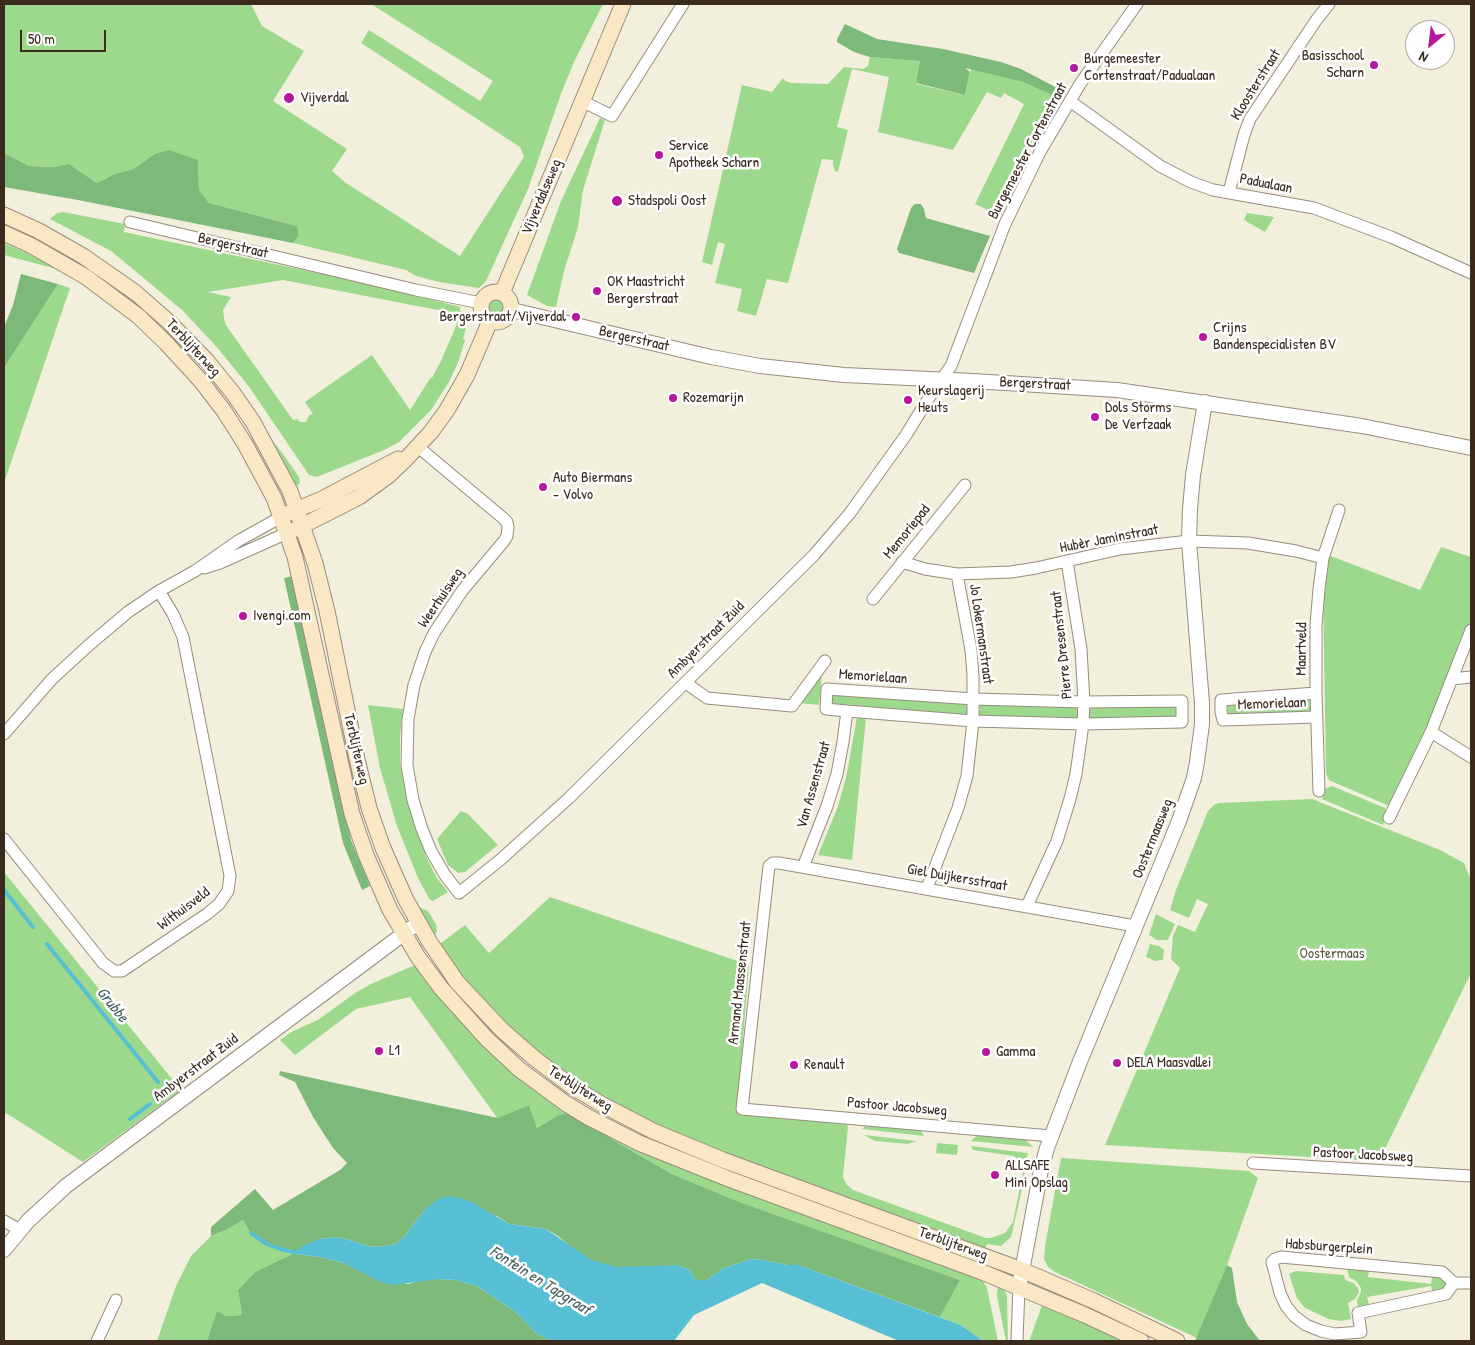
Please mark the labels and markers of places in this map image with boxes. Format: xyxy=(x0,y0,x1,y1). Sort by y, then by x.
place label: Basisschool Scharn xyxy=(1302,47,1364,82)
place label: Burgemeester Cortenstraat/Padualaan xyxy=(1084,50,1215,85)
marker: Basisschool Scharn xyxy=(1368,59,1380,71)
marker: Burgemeester Cortenstraat/Padualaan xyxy=(1068,62,1080,74)
place label: Vijverdal xyxy=(300,89,349,107)
marker: Vijverdal xyxy=(282,91,296,105)
place label: Service Apotheek Scharn xyxy=(669,137,759,172)
marker: Service Apotheek Scharn xyxy=(653,149,665,161)
place label: Stadspoli Oost xyxy=(628,192,706,210)
marker: Stadspoli Oost xyxy=(610,194,624,208)
place label: OK Maastricht Bergerstraat xyxy=(607,273,685,308)
marker: OK Maastricht Bergerstraat xyxy=(591,285,603,297)
place label: Bergerstraat/Vijverdal xyxy=(439,308,566,326)
marker: Bergerstraat/Vijverdal xyxy=(570,311,582,323)
place label: Crijns Bandenspecialisten BV xyxy=(1213,319,1336,354)
marker: Crijns Bandenspecialisten BV xyxy=(1197,331,1209,343)
place label: Keurslagerij Heuts xyxy=(918,382,985,417)
place label: Rozemarijn xyxy=(683,389,744,407)
marker: Rozemarijn xyxy=(667,392,679,404)
marker: Keurslagerij Heuts xyxy=(902,394,914,406)
place label: Dols Storms De Verfzaak xyxy=(1105,399,1172,434)
marker: Dols Storms De Verfzaak xyxy=(1089,411,1101,423)
place label: Auto Biermans - Volvo xyxy=(553,469,632,504)
marker: Auto Biermans - Volvo xyxy=(537,481,549,493)
place label: Ivengi.com xyxy=(253,607,311,625)
marker: Ivengi.com xyxy=(237,610,249,622)
place label: L1 xyxy=(389,1042,400,1060)
place label: Gamma xyxy=(996,1043,1035,1061)
marker: L1 xyxy=(373,1045,385,1057)
marker: Gamma xyxy=(980,1046,992,1058)
place label: DELA Maasvallei xyxy=(1127,1054,1211,1072)
place label: Renault xyxy=(804,1056,845,1074)
marker: DELA Maasvallei xyxy=(1111,1057,1123,1069)
marker: Renault xyxy=(788,1059,800,1071)
place label: ALLSAFE Mini Opslag xyxy=(1005,1157,1068,1192)
marker: ALLSAFE Mini Opslag xyxy=(989,1169,1001,1181)

